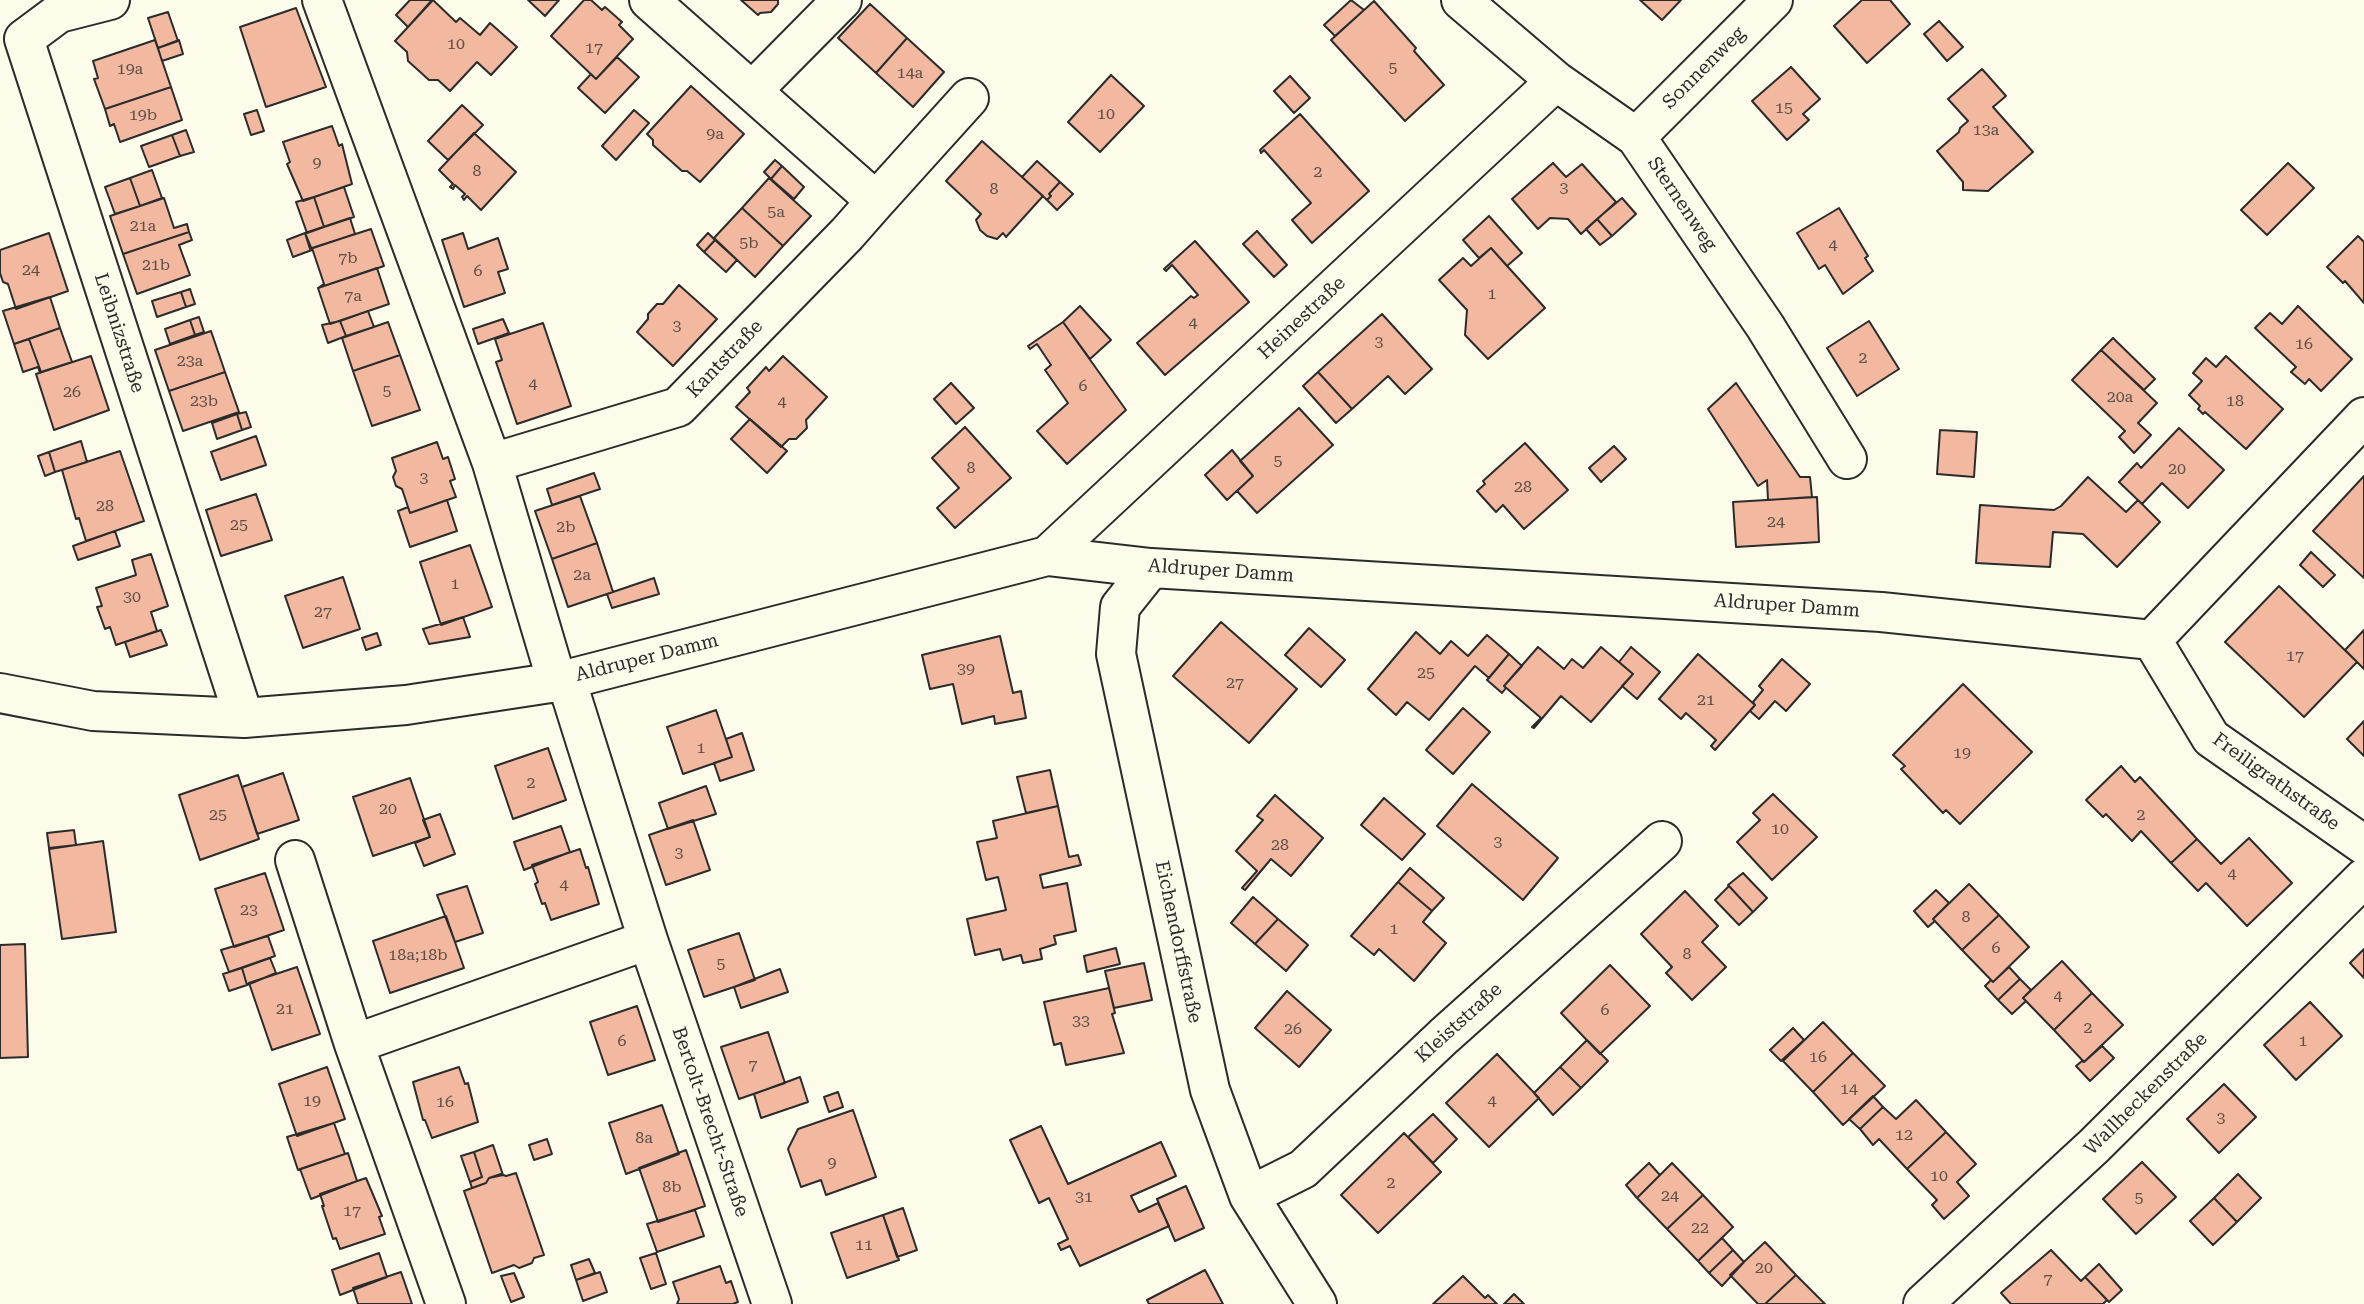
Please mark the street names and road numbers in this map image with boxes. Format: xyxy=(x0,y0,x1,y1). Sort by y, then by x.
street label: Sonnenweg xyxy=(1658,22,1750,114)
street label: Sternenweg xyxy=(1642,153,1722,255)
street label: Leibnizstraße xyxy=(89,270,149,396)
street label: Heinestraße xyxy=(1254,272,1350,364)
street label: Kantstraße xyxy=(682,315,768,403)
street label: Aldruper Damm xyxy=(1147,555,1295,587)
street label: Aldruper Damm xyxy=(1713,590,1861,622)
street label: Aldruper Damm xyxy=(573,629,721,687)
street label: Freiligrathstraße xyxy=(2208,728,2344,836)
street label: Eichendorffstraße xyxy=(1150,859,1206,1025)
street label: Kleiststraße xyxy=(1411,978,1507,1068)
street label: Bertolt-Brecht-Straße xyxy=(667,1024,753,1220)
street label: Wallheckenstraße xyxy=(2080,1028,2212,1160)

